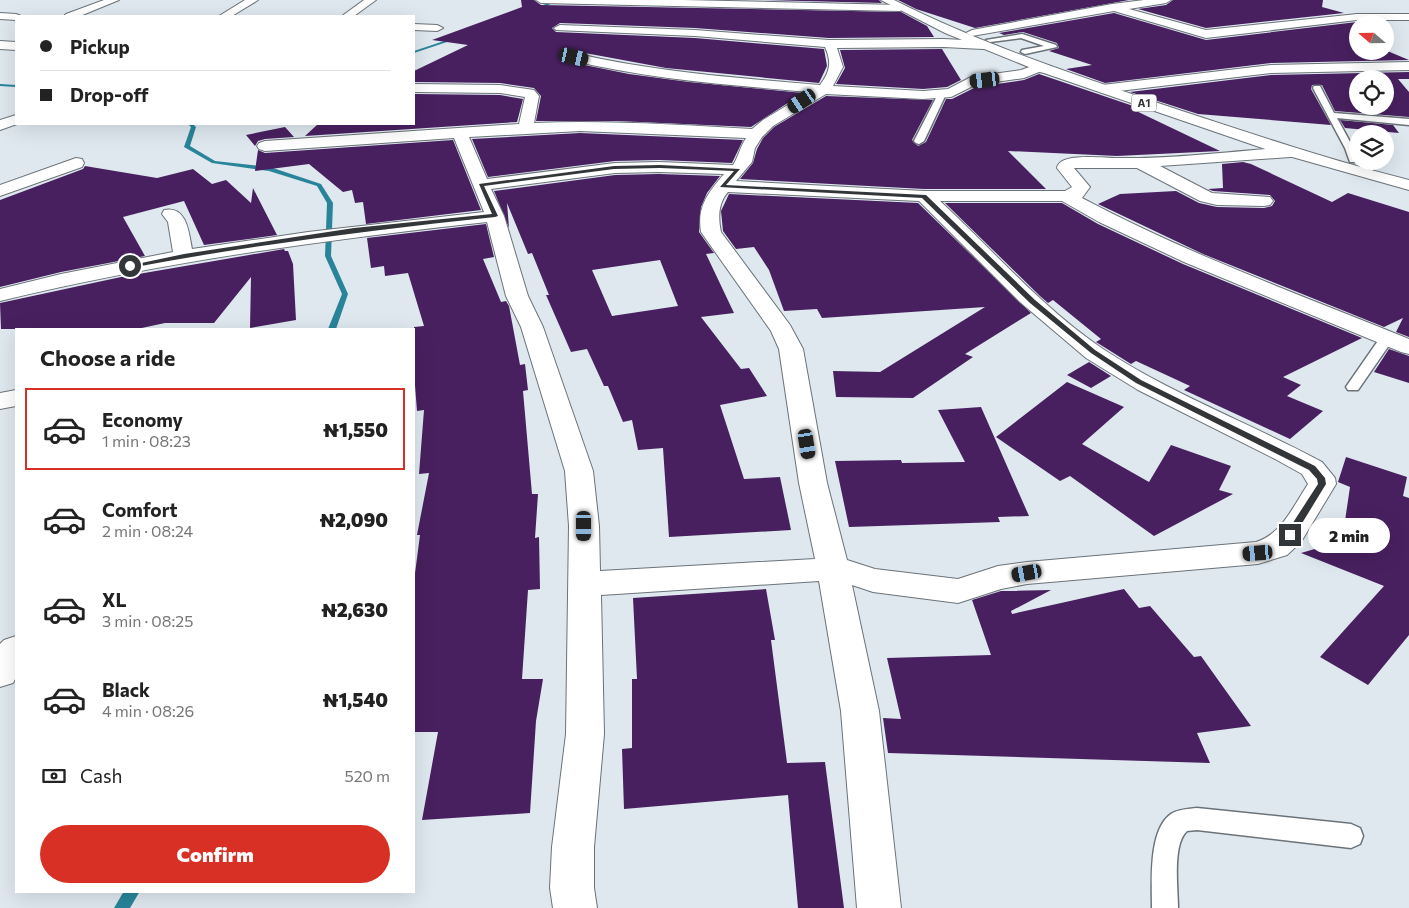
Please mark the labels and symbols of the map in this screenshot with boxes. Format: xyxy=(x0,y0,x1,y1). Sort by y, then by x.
north arrow xyxy=(1349,15,1394,60)
car xyxy=(557,46,590,68)
car xyxy=(969,71,1000,89)
car xyxy=(785,86,818,116)
road number: A1 xyxy=(1132,95,1156,112)
route start xyxy=(119,255,141,277)
car xyxy=(797,428,816,460)
car xyxy=(576,511,591,541)
callout: 2 min xyxy=(1308,518,1390,552)
route end xyxy=(1279,524,1301,546)
car xyxy=(1242,544,1273,562)
car xyxy=(1010,563,1043,583)

